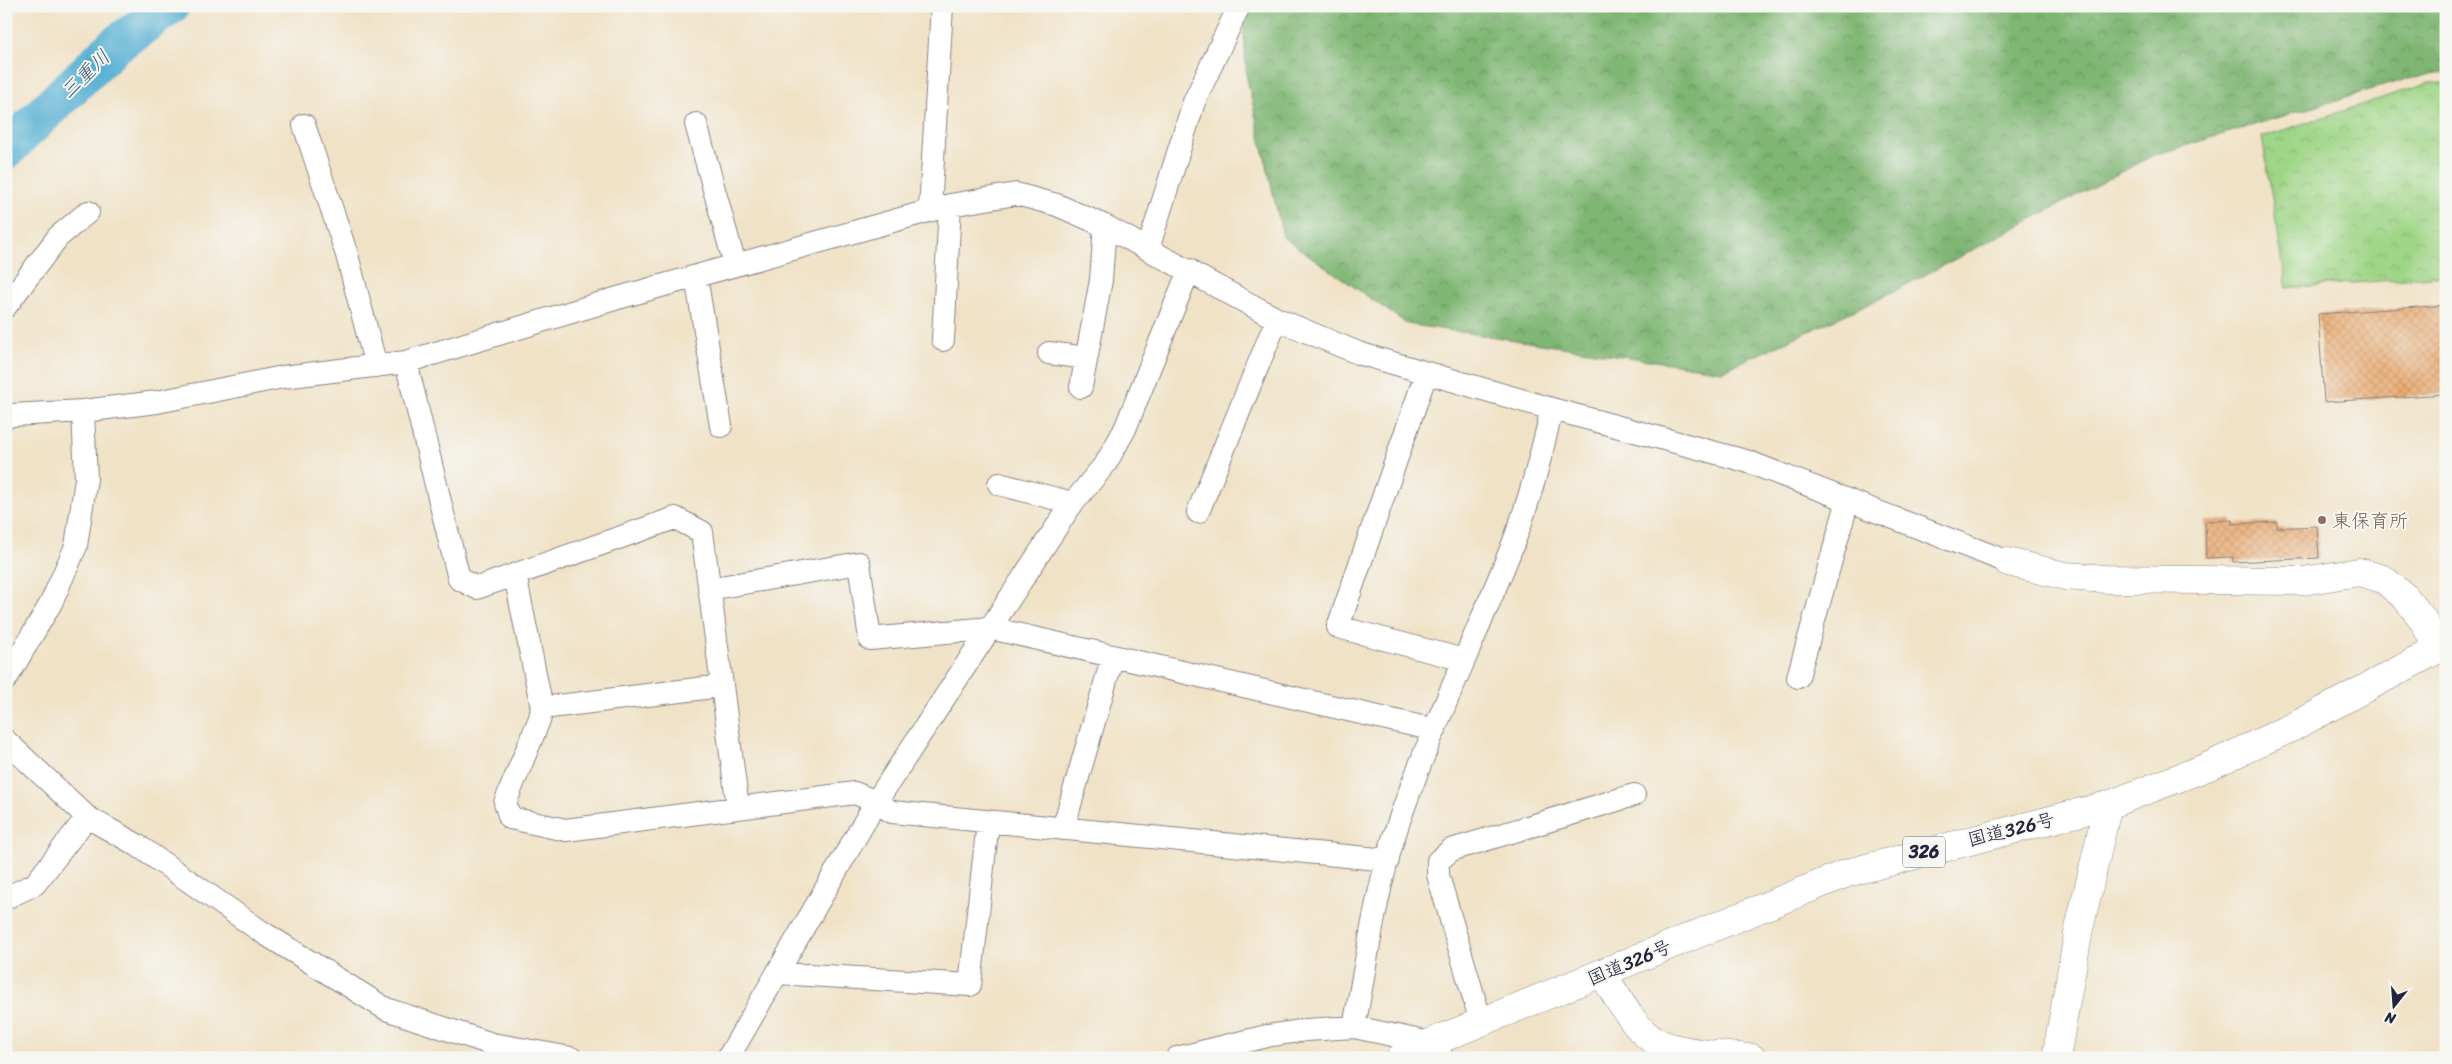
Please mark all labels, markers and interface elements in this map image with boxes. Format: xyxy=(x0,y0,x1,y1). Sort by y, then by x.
water label: 三重川 xyxy=(52,41,119,108)
place label: 東保育所 xyxy=(2332,504,2408,537)
marker: 東保育所 xyxy=(2316,514,2328,526)
street label: 国道326号 xyxy=(1964,803,2058,856)
road number: 326 xyxy=(1903,836,1945,868)
street label: 国道326号 xyxy=(1582,930,1677,995)
north arrow xyxy=(2370,982,2420,1032)
text: N xyxy=(2382,1004,2400,1032)

